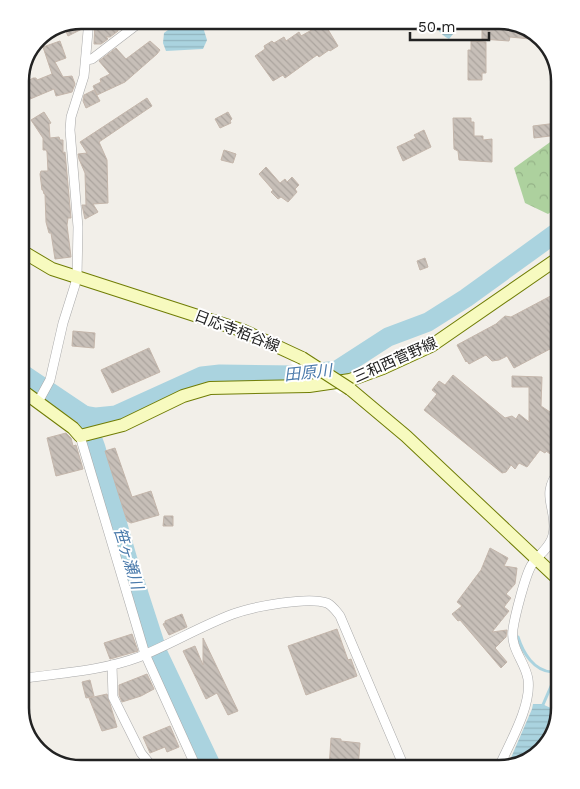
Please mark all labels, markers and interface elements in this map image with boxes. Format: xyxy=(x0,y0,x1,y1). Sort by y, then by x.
scale bar xyxy=(410,10,489,42)
text: 50 m xyxy=(418,18,455,36)
street label: 日応寺栢谷線 xyxy=(192,306,282,356)
street label: 三和西菅野線 xyxy=(350,333,440,387)
water label: 田原川 xyxy=(283,360,335,384)
water label: 笹ヶ瀬川 xyxy=(110,525,148,593)

